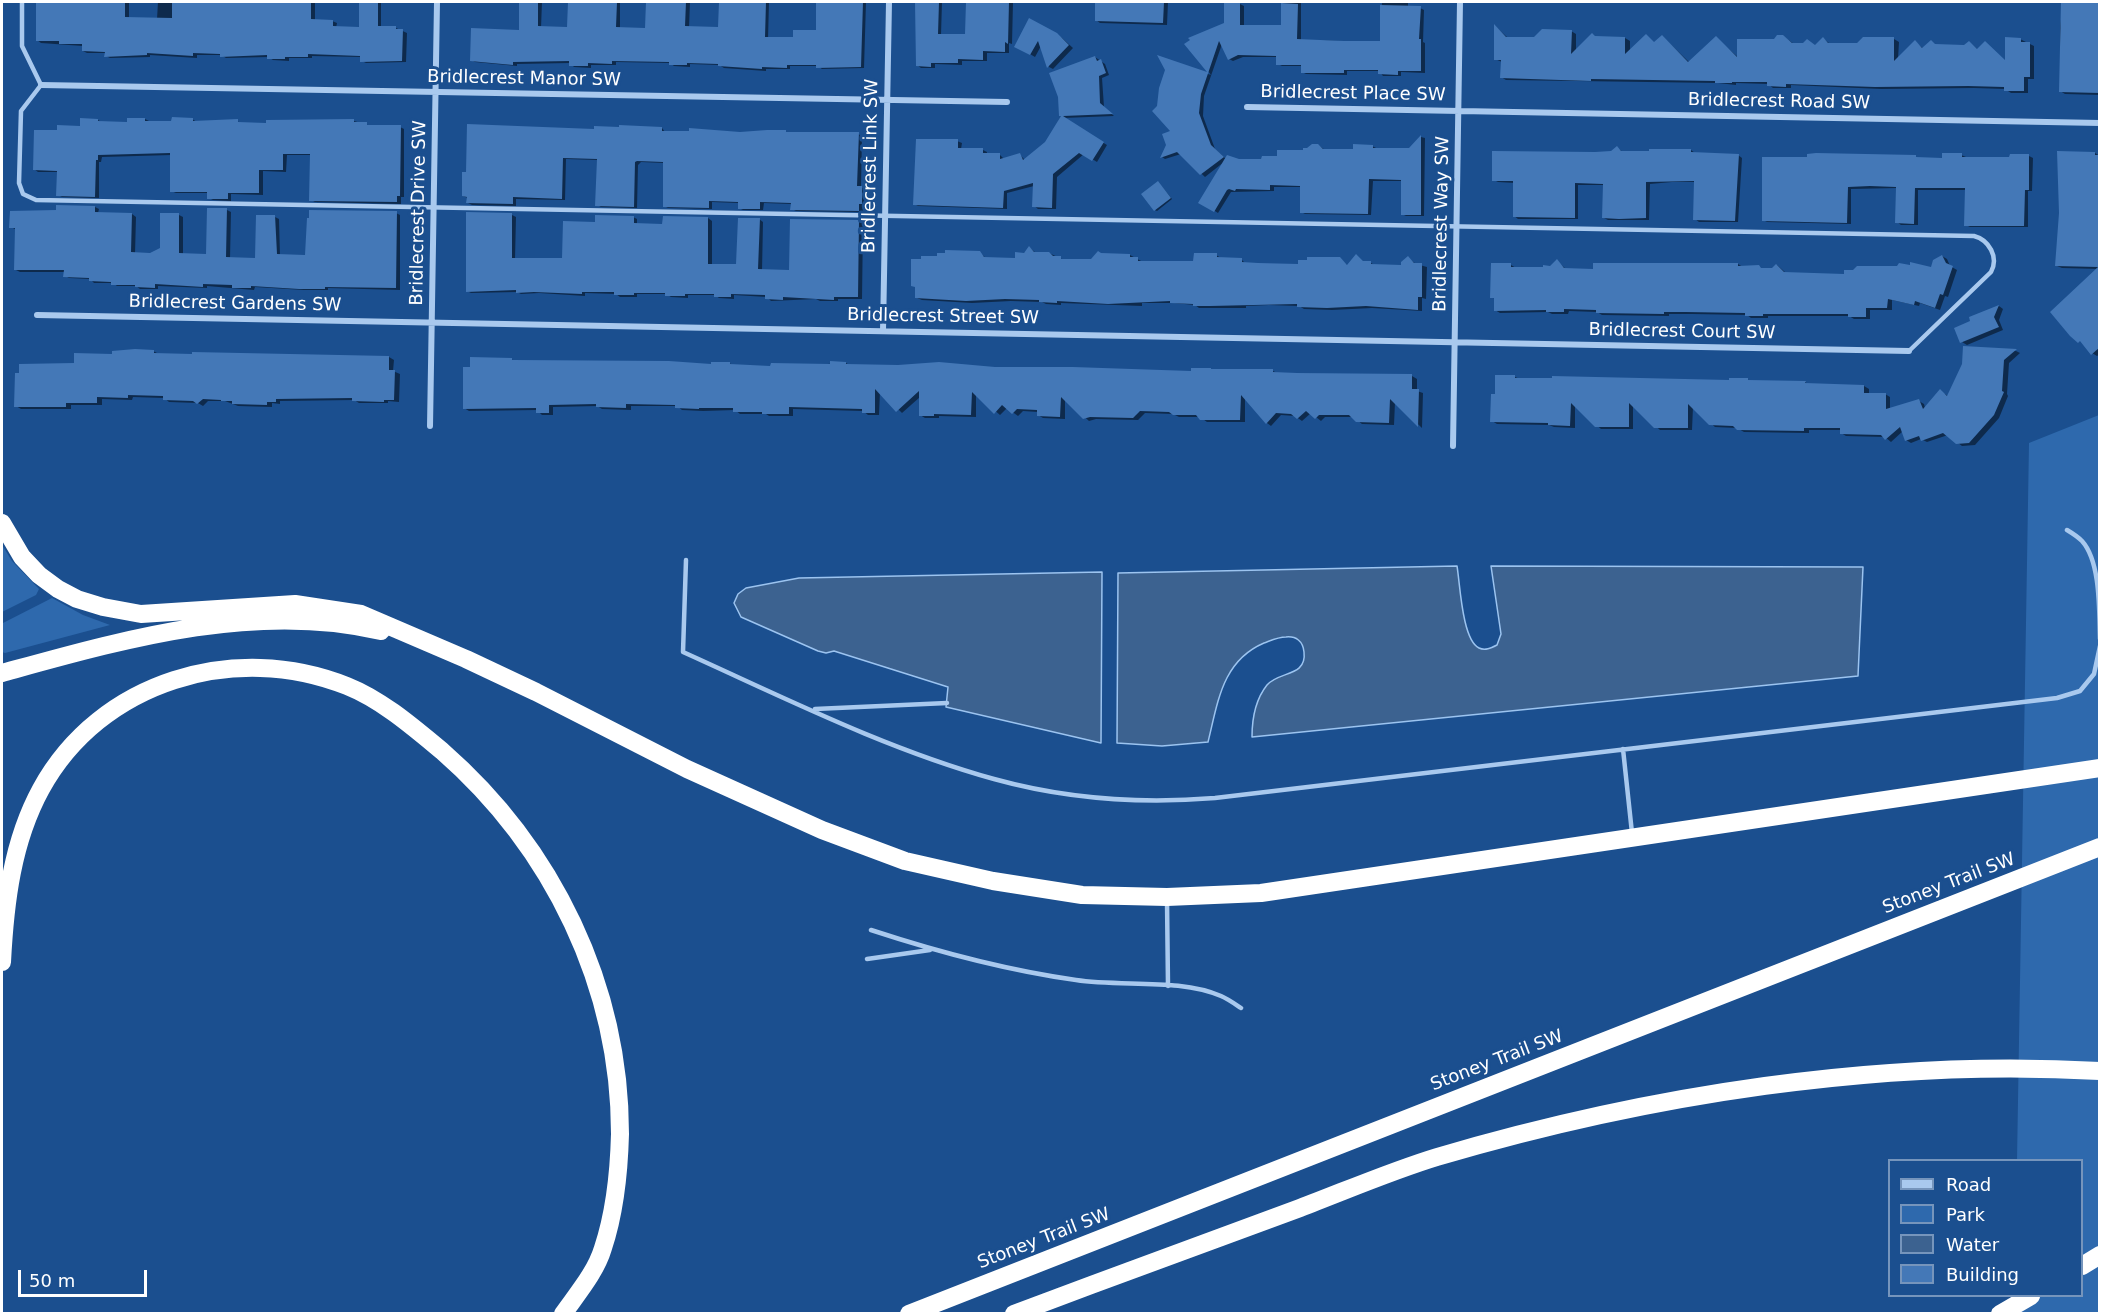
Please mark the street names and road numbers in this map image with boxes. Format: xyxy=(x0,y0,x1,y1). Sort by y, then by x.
street label: Bridlecrest Manor SW xyxy=(427,67,621,91)
street label: Bridlecrest Link SW xyxy=(859,79,883,253)
street label: Bridlecrest Place SW xyxy=(1260,82,1446,106)
street label: Bridlecrest Road SW xyxy=(1688,90,1870,114)
street label: Bridlecrest Drive SW xyxy=(407,120,431,306)
street label: Bridlecrest Way SW xyxy=(1430,136,1454,312)
street label: Bridlecrest Gardens SW xyxy=(128,291,342,317)
street label: Bridlecrest Street SW xyxy=(847,305,1039,329)
street label: Bridlecrest Court SW xyxy=(1588,320,1776,344)
street label: Stoney Trail SW xyxy=(1880,849,2018,919)
street label: Stoney Trail SW xyxy=(1428,1026,1566,1096)
street label: Stoney Trail SW xyxy=(975,1204,1113,1274)

